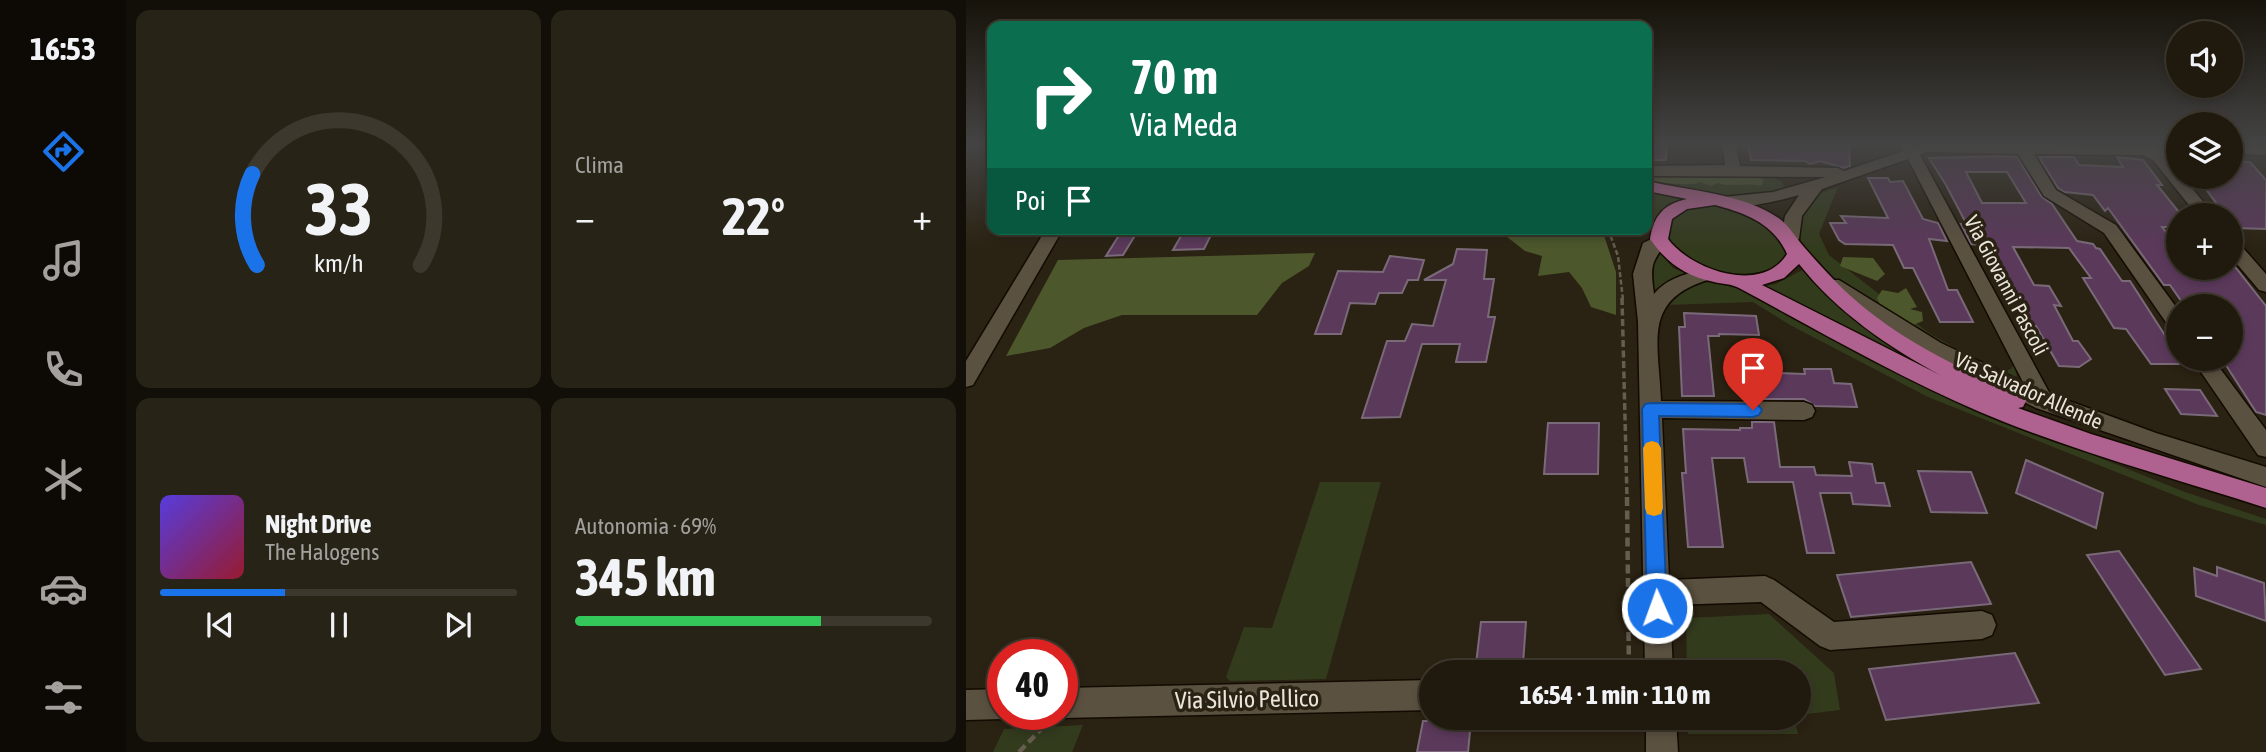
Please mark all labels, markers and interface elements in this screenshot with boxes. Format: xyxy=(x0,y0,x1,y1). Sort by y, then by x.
map controls xyxy=(2166,21,2243,371)
button: sound xyxy=(2166,21,2243,98)
text: 16:53 xyxy=(30,30,96,67)
text: 70 m xyxy=(1130,48,1218,104)
icon: right xyxy=(1015,49,1106,140)
text: Via Meda xyxy=(1130,106,1238,143)
button: layers xyxy=(2166,112,2243,189)
icon: directions xyxy=(39,127,88,176)
text: Clima xyxy=(575,152,624,178)
text: 33 xyxy=(304,167,373,250)
icon: arrive xyxy=(1060,182,1098,220)
text: 22° xyxy=(722,186,785,246)
text: Poi xyxy=(1015,186,1046,216)
text: − xyxy=(575,195,595,238)
text: + xyxy=(912,195,932,238)
button: + xyxy=(2166,203,2243,280)
street label: Via Giovanni Pascoli xyxy=(1960,211,2054,359)
icon: music xyxy=(39,236,88,285)
text: km/h xyxy=(314,249,363,277)
button: − xyxy=(2166,294,2243,371)
pin xyxy=(1723,338,1783,410)
icon: phone xyxy=(39,345,88,394)
street label: Via Salvador Allende xyxy=(1951,347,2107,433)
icon: arrive xyxy=(1734,349,1772,387)
icon: climate xyxy=(39,455,88,504)
text: Night Drive xyxy=(265,509,372,539)
text: Autonomia · 69% xyxy=(575,513,716,539)
text: The Halogens xyxy=(265,539,379,565)
text: 345 km xyxy=(575,547,716,607)
icon: car xyxy=(39,564,88,613)
position arrow xyxy=(1620,571,1694,645)
icon: previous xyxy=(201,606,239,644)
icon: pause xyxy=(320,606,358,644)
icon: next xyxy=(439,606,477,644)
speed limit sign: 40 xyxy=(987,639,1078,730)
icon: filters xyxy=(39,673,88,722)
text: 16:54 · 1 min · 110 m xyxy=(1520,680,1710,710)
street label: Via Silvio Pellico xyxy=(1175,684,1319,714)

